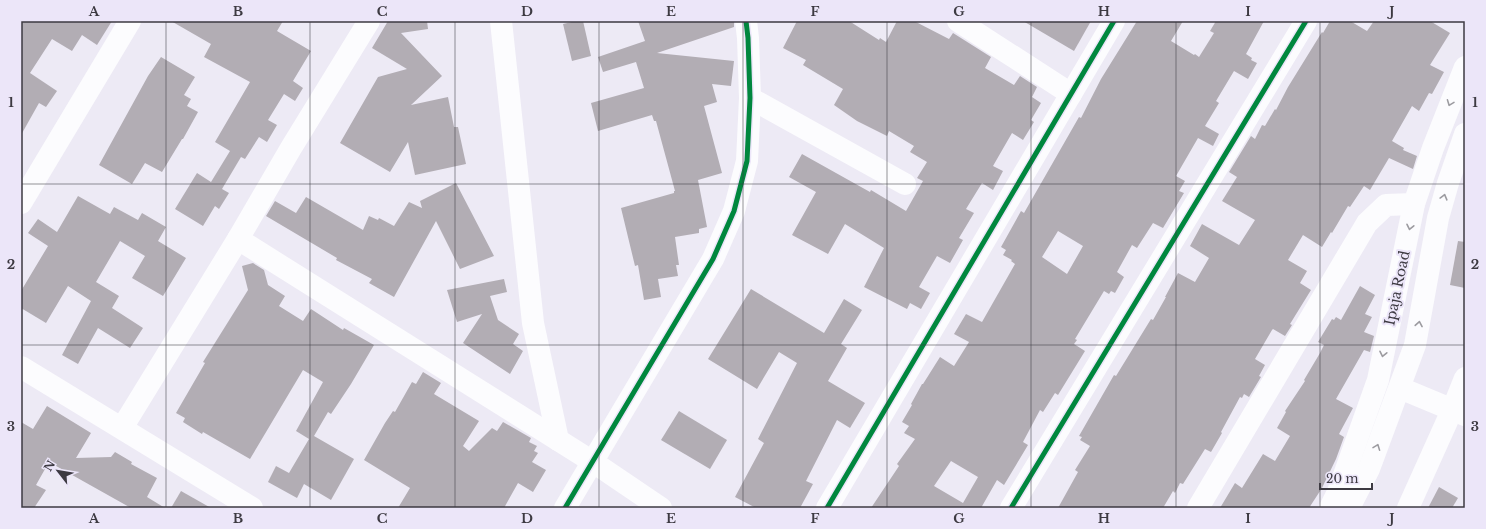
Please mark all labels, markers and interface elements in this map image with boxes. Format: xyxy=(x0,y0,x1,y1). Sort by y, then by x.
text: A xyxy=(88,3,100,20)
text: B xyxy=(233,3,243,20)
text: C xyxy=(377,3,388,20)
text: D xyxy=(521,3,533,20)
text: E xyxy=(666,3,676,20)
text: F xyxy=(811,3,820,20)
text: G xyxy=(953,3,965,20)
text: H xyxy=(1098,3,1110,20)
text: I xyxy=(1245,3,1251,20)
text: J xyxy=(1386,3,1395,20)
text: 1 xyxy=(8,94,14,111)
text: 1 xyxy=(1472,94,1478,111)
one-way arrow xyxy=(1446,100,1454,107)
one-way arrow xyxy=(1439,194,1448,201)
one-way arrow xyxy=(1406,224,1414,230)
street label: Ipaja Road xyxy=(1380,248,1414,327)
text: 2 xyxy=(7,256,15,273)
text: 2 xyxy=(1471,256,1479,273)
one-way arrow xyxy=(1414,321,1423,327)
one-way arrow xyxy=(1380,351,1388,357)
text: 3 xyxy=(7,418,15,435)
text: 3 xyxy=(1471,418,1479,435)
one-way arrow xyxy=(1373,444,1381,451)
north arrow xyxy=(38,451,78,491)
text: N xyxy=(41,457,58,474)
scale bar xyxy=(1320,465,1372,491)
text: 20 m xyxy=(1326,471,1358,486)
text: A xyxy=(88,510,100,527)
text: B xyxy=(233,510,243,527)
text: C xyxy=(377,510,388,527)
text: D xyxy=(521,510,533,527)
text: E xyxy=(666,510,676,527)
text: F xyxy=(811,510,820,527)
text: G xyxy=(953,510,965,527)
text: H xyxy=(1098,510,1110,527)
text: I xyxy=(1245,510,1251,527)
text: J xyxy=(1386,510,1395,527)

